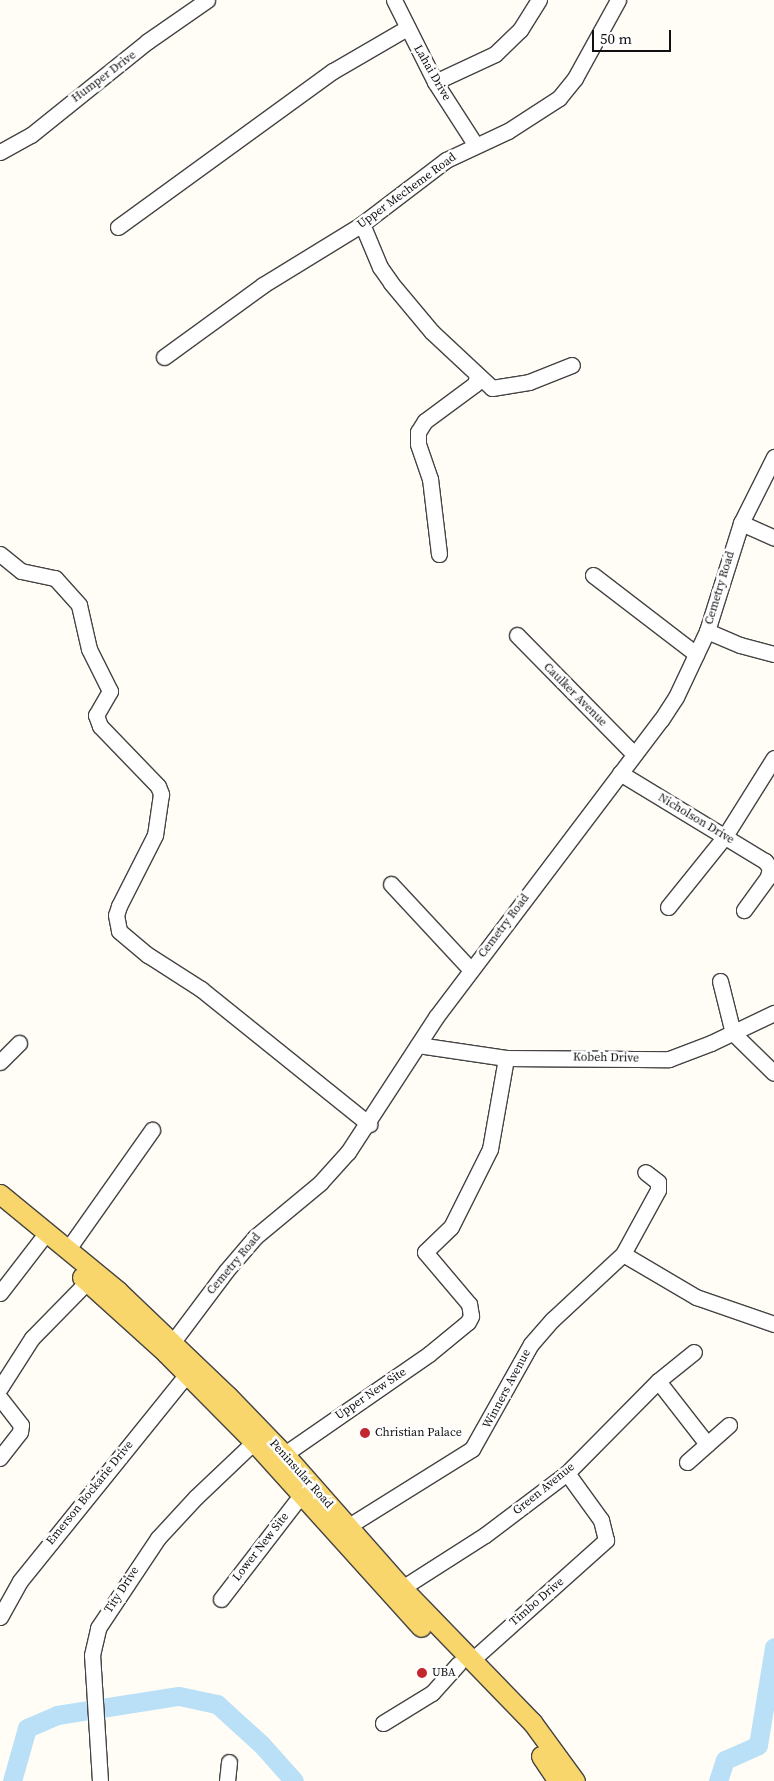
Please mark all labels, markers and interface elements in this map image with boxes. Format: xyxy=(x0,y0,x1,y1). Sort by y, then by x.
scale bar xyxy=(594,20,673,52)
text: 50 m xyxy=(600,28,632,49)
street label: Lahai Drive xyxy=(410,43,454,103)
street label: Humper Drive xyxy=(69,48,139,106)
street label: Upper Mecheme Road xyxy=(355,150,459,232)
street label: Cemetry Road xyxy=(702,550,738,626)
street label: Caulker Avenue xyxy=(540,660,610,730)
street label: Nicholson Drive xyxy=(655,791,737,847)
street label: Cemetry Road xyxy=(475,891,533,961)
street label: Kobeh Drive xyxy=(573,1050,639,1066)
street label: Cemetry Road xyxy=(204,1230,264,1298)
street label: Winners Avenue xyxy=(480,1347,534,1431)
street label: Upper New Site xyxy=(333,1365,409,1423)
place label: Christian Palace xyxy=(375,1426,462,1440)
marker: Christian Palace xyxy=(359,1427,371,1439)
street label: Peninsular Road xyxy=(266,1437,336,1511)
street label: Emerson Bockarie Drive xyxy=(44,1438,136,1548)
street label: Green Avenue xyxy=(510,1460,578,1518)
street label: Lower New Site xyxy=(230,1510,292,1584)
street label: Tity Drive xyxy=(102,1564,142,1616)
street label: Timbo Drive xyxy=(507,1575,567,1629)
place label: UBA xyxy=(432,1666,456,1680)
marker: UBA xyxy=(416,1667,428,1679)

